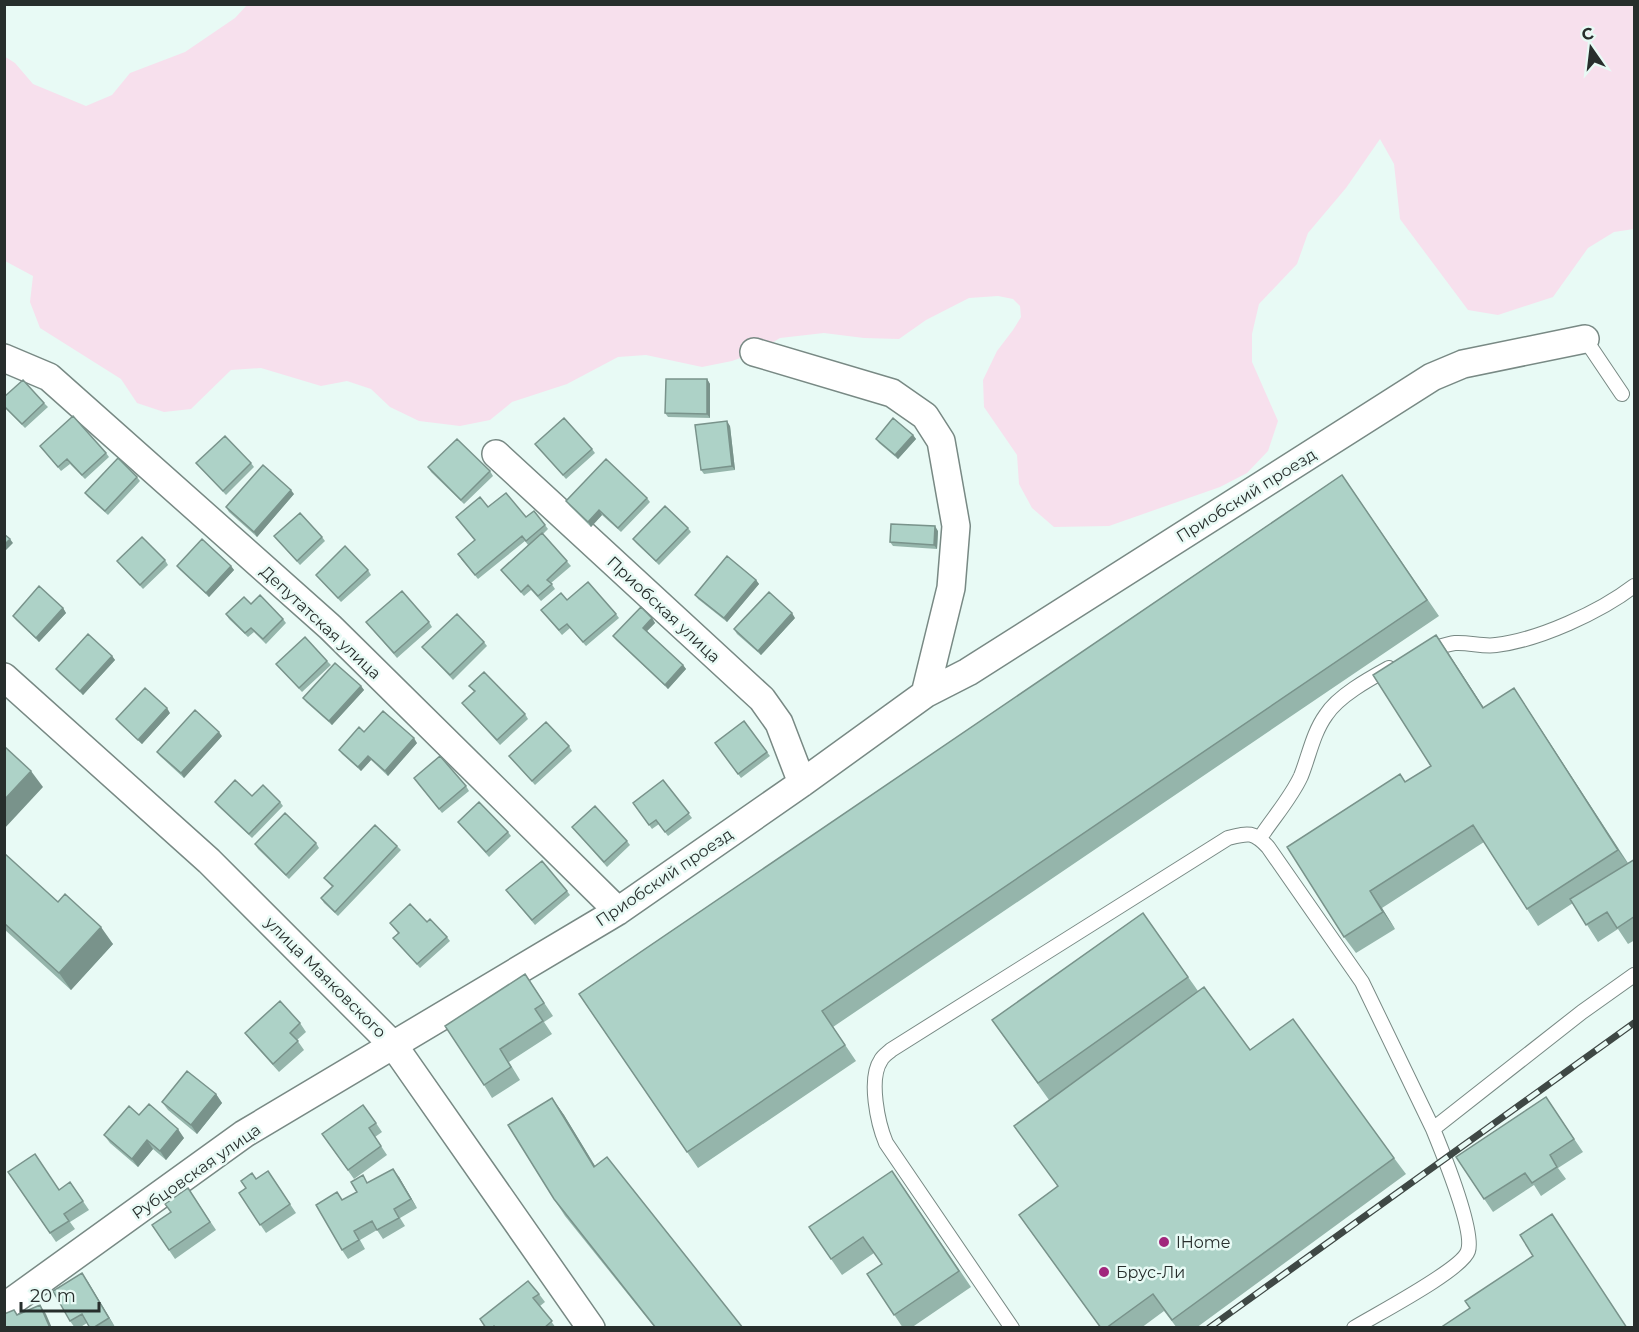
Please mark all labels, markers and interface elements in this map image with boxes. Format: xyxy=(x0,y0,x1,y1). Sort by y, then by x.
north arrow xyxy=(1561,18,1621,78)
text: С xyxy=(1580,23,1596,45)
street label: Приобский проезд xyxy=(1173,445,1320,546)
street label: Приобская улица xyxy=(603,552,724,667)
street label: Депутатская улица xyxy=(257,562,385,683)
street label: Приобский проезд xyxy=(592,824,736,930)
street label: улица Маяковского xyxy=(261,912,390,1042)
street label: Рубцовская улица xyxy=(128,1120,264,1223)
place label: IHome xyxy=(1176,1233,1231,1252)
marker: IHome xyxy=(1157,1235,1171,1249)
place label: Брус-Ли xyxy=(1116,1263,1185,1282)
marker: Брус-Ли xyxy=(1097,1265,1111,1279)
scale bar xyxy=(21,1275,99,1313)
text: 20 m xyxy=(30,1285,76,1307)

